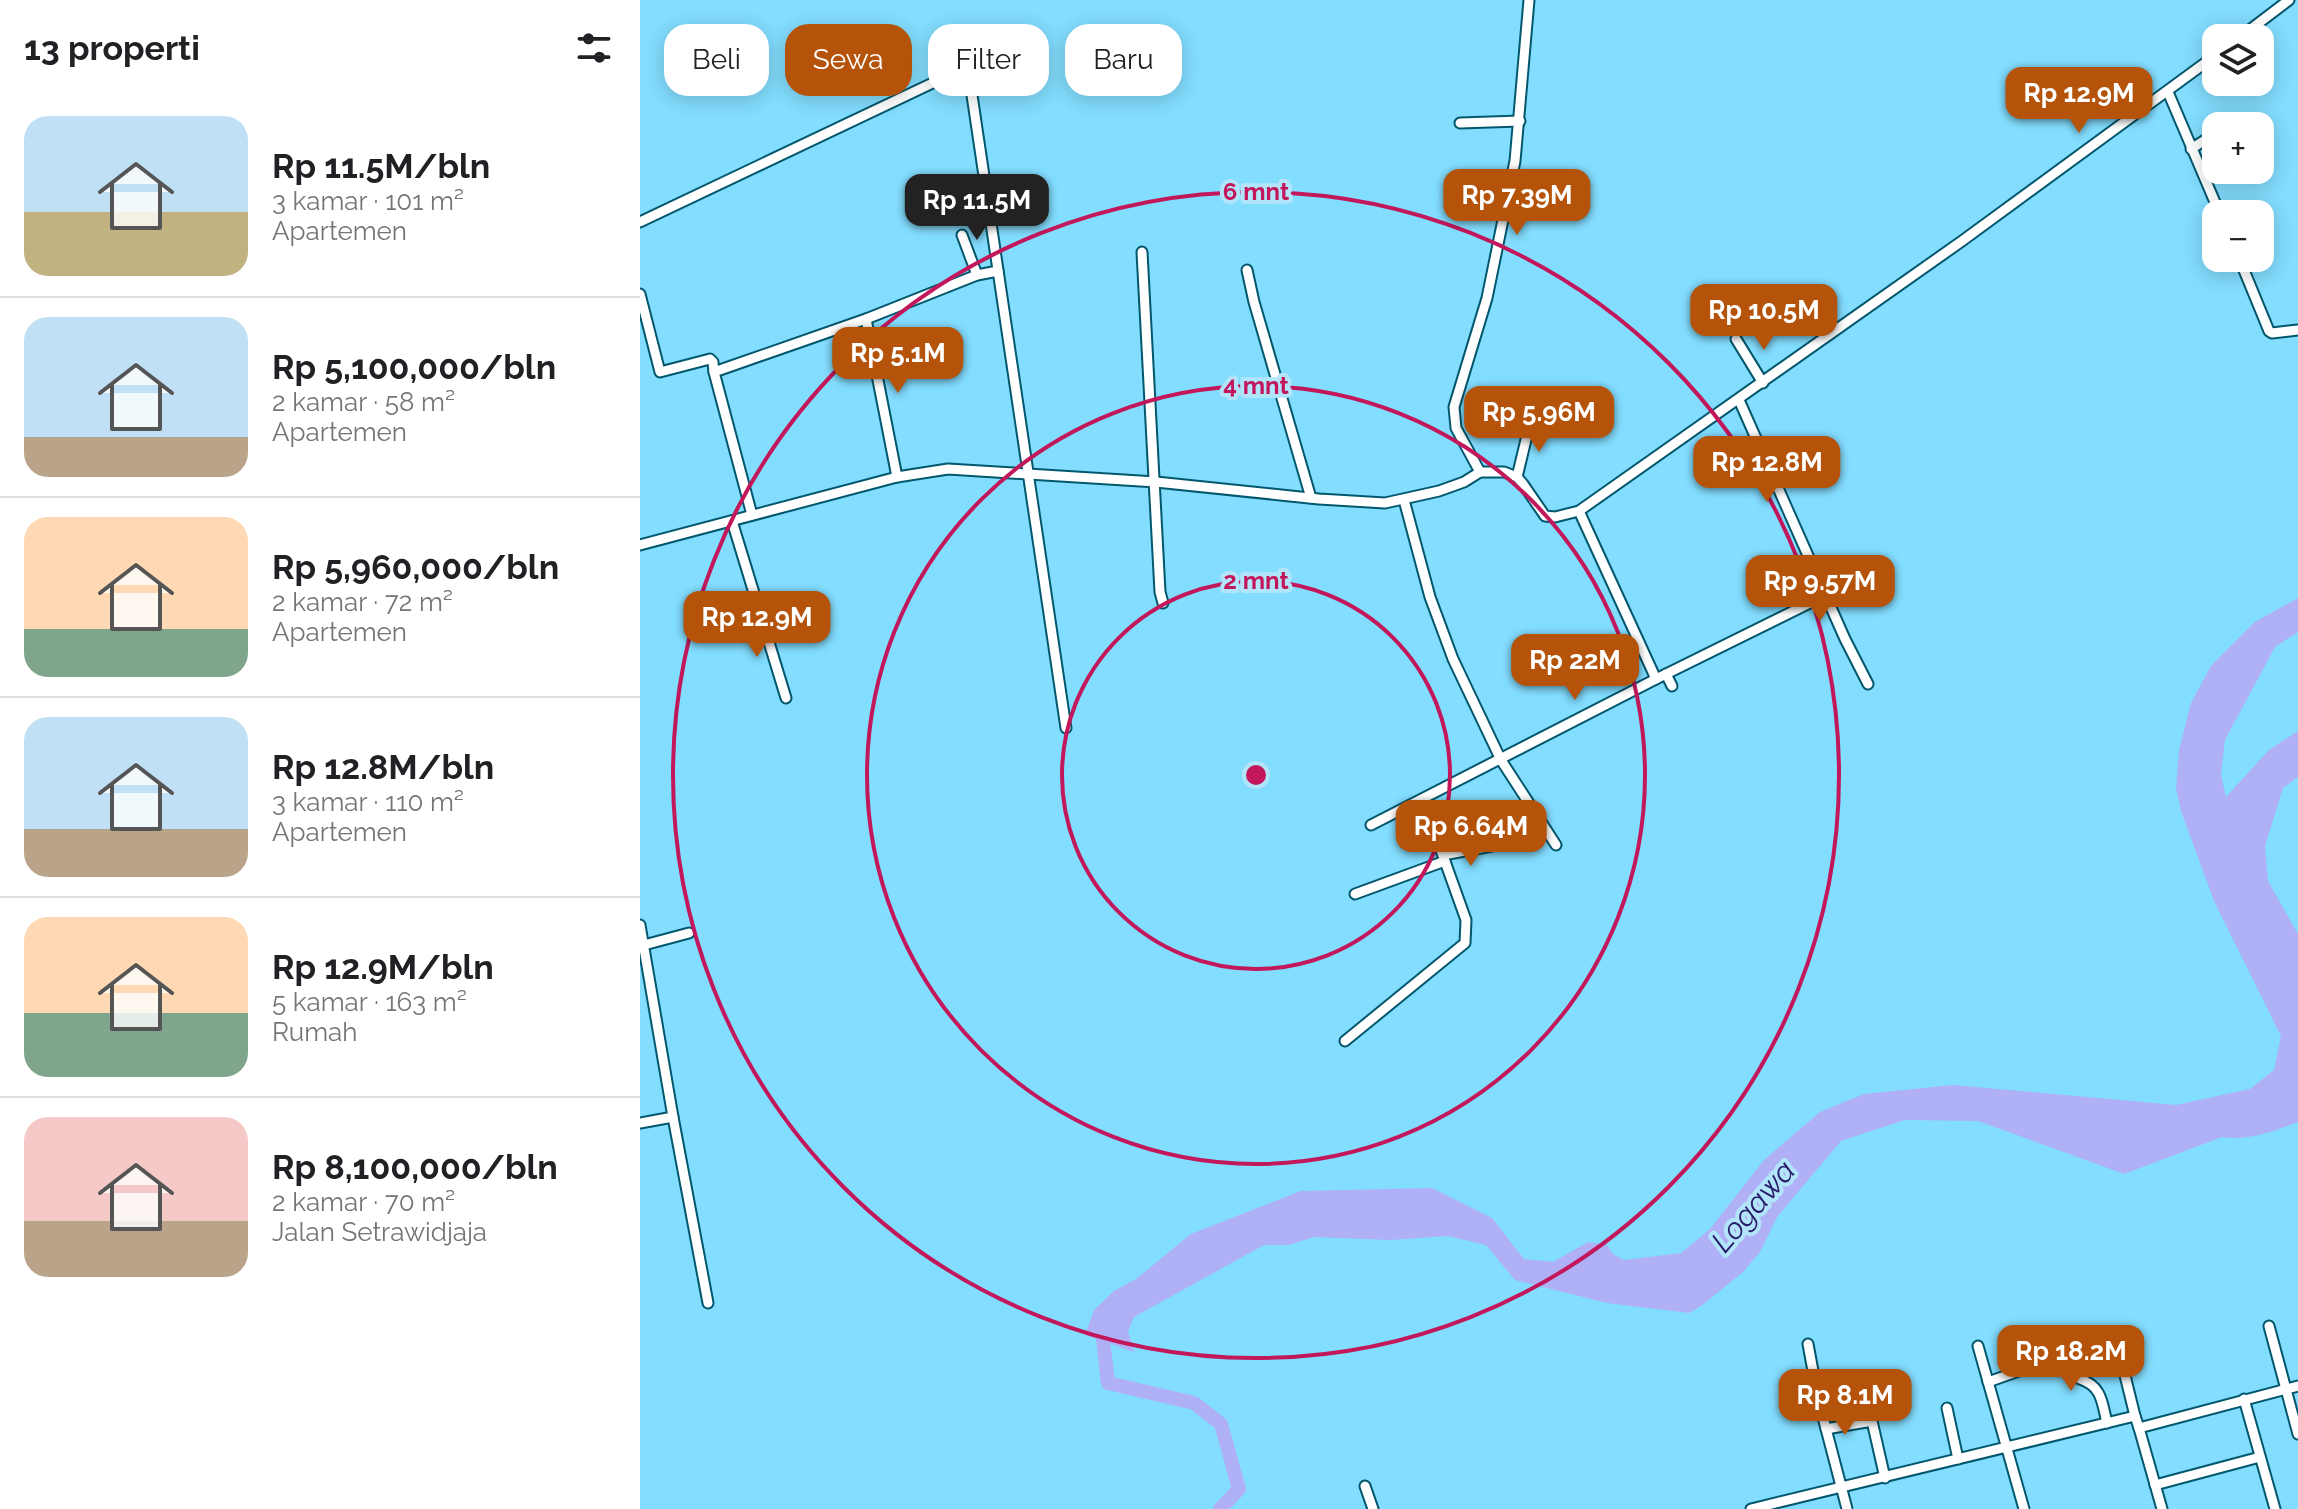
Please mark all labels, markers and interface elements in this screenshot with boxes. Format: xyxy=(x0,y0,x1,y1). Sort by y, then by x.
chip: Beli xyxy=(664,24,769,96)
chip: Sewa xyxy=(785,24,912,96)
chip: Filter xyxy=(928,24,1049,96)
chip: Baru xyxy=(1065,24,1182,96)
map controls xyxy=(2202,24,2274,272)
button: layers xyxy=(2202,24,2274,96)
icon: filters xyxy=(572,26,616,70)
text: 13 properti xyxy=(24,28,200,68)
pin: Rp 12.9M xyxy=(1996,67,2162,135)
text: Rp 12.9M xyxy=(2023,78,2135,108)
button: + xyxy=(2202,112,2274,184)
text: Rp 11.5M/bln xyxy=(272,146,490,186)
icon: home xyxy=(88,148,184,244)
pin: Rp 7.39M xyxy=(1434,169,1600,237)
pin: Rp 11.5M xyxy=(894,174,1060,242)
text: 6 mnt xyxy=(1223,177,1289,206)
text: Rp 7.39M xyxy=(1461,180,1573,210)
text: Rp 11.5M xyxy=(923,185,1031,215)
text: 3 kamar · 101 m² xyxy=(272,186,464,216)
button: − xyxy=(2202,200,2274,272)
text: Apartemen xyxy=(272,216,407,246)
pin: Rp 10.5M xyxy=(1681,284,1847,352)
text: Rp 10.5M xyxy=(1708,295,1820,325)
pin: Rp 5.1M xyxy=(824,327,972,395)
text: Rp 5.1M xyxy=(850,338,946,368)
text: Rp 5,100,000/bln xyxy=(272,347,556,387)
icon: home xyxy=(88,349,184,445)
text: 4 mnt xyxy=(1223,371,1289,400)
pin: Rp 5.96M xyxy=(1456,386,1622,454)
text: 2 kamar · 58 m² xyxy=(272,387,455,417)
text: Rp 5.96M xyxy=(1482,397,1596,427)
text: Apartemen xyxy=(272,417,407,447)
pin: Rp 12.8M xyxy=(1684,436,1850,504)
text: Rp 12.8M xyxy=(1711,447,1823,477)
text: Rp 5,960,000/bln xyxy=(272,547,559,587)
icon: home xyxy=(88,549,184,645)
pin: Rp 9.57M xyxy=(1737,555,1903,623)
text: 2 mnt xyxy=(1223,566,1289,595)
text: Rp 9.57M xyxy=(1764,566,1876,596)
text: 2 kamar · 72 m² xyxy=(272,587,453,617)
pin: Rp 12.9M xyxy=(674,591,840,659)
text: Rp 12.9M xyxy=(701,602,813,632)
text: Apartemen xyxy=(272,617,407,647)
pin: Rp 22M xyxy=(1510,634,1640,702)
text: Rp 22M xyxy=(1529,645,1621,675)
text: Rp 12.8M/bln xyxy=(272,747,494,787)
icon: home xyxy=(88,749,184,845)
centre of rings xyxy=(1242,761,1270,789)
text: 3 kamar · 110 m² xyxy=(272,787,464,817)
pin: Rp 6.64M xyxy=(1388,800,1554,868)
text: Rp 6.64M xyxy=(1414,811,1528,841)
text: Apartemen xyxy=(272,817,407,847)
text: Rp 12.9M/bln xyxy=(272,947,494,987)
icon: home xyxy=(88,949,184,1045)
text: 5 kamar · 163 m² xyxy=(272,987,467,1017)
text: Rumah xyxy=(272,1017,357,1047)
text: Rp 8,100,000/bln xyxy=(272,1147,558,1187)
icon: home xyxy=(88,1149,184,1245)
water label: Logawa xyxy=(1704,1153,1802,1259)
text: 2 kamar · 70 m² xyxy=(272,1187,455,1217)
text: Jalan Setrawidjaja xyxy=(272,1217,487,1247)
pin: Rp 18.2M xyxy=(1988,1325,2154,1393)
text: Rp 18.2M xyxy=(2015,1336,2127,1366)
pin: Rp 8.1M xyxy=(1771,1369,1919,1437)
text: Rp 8.1M xyxy=(1797,1380,1893,1410)

